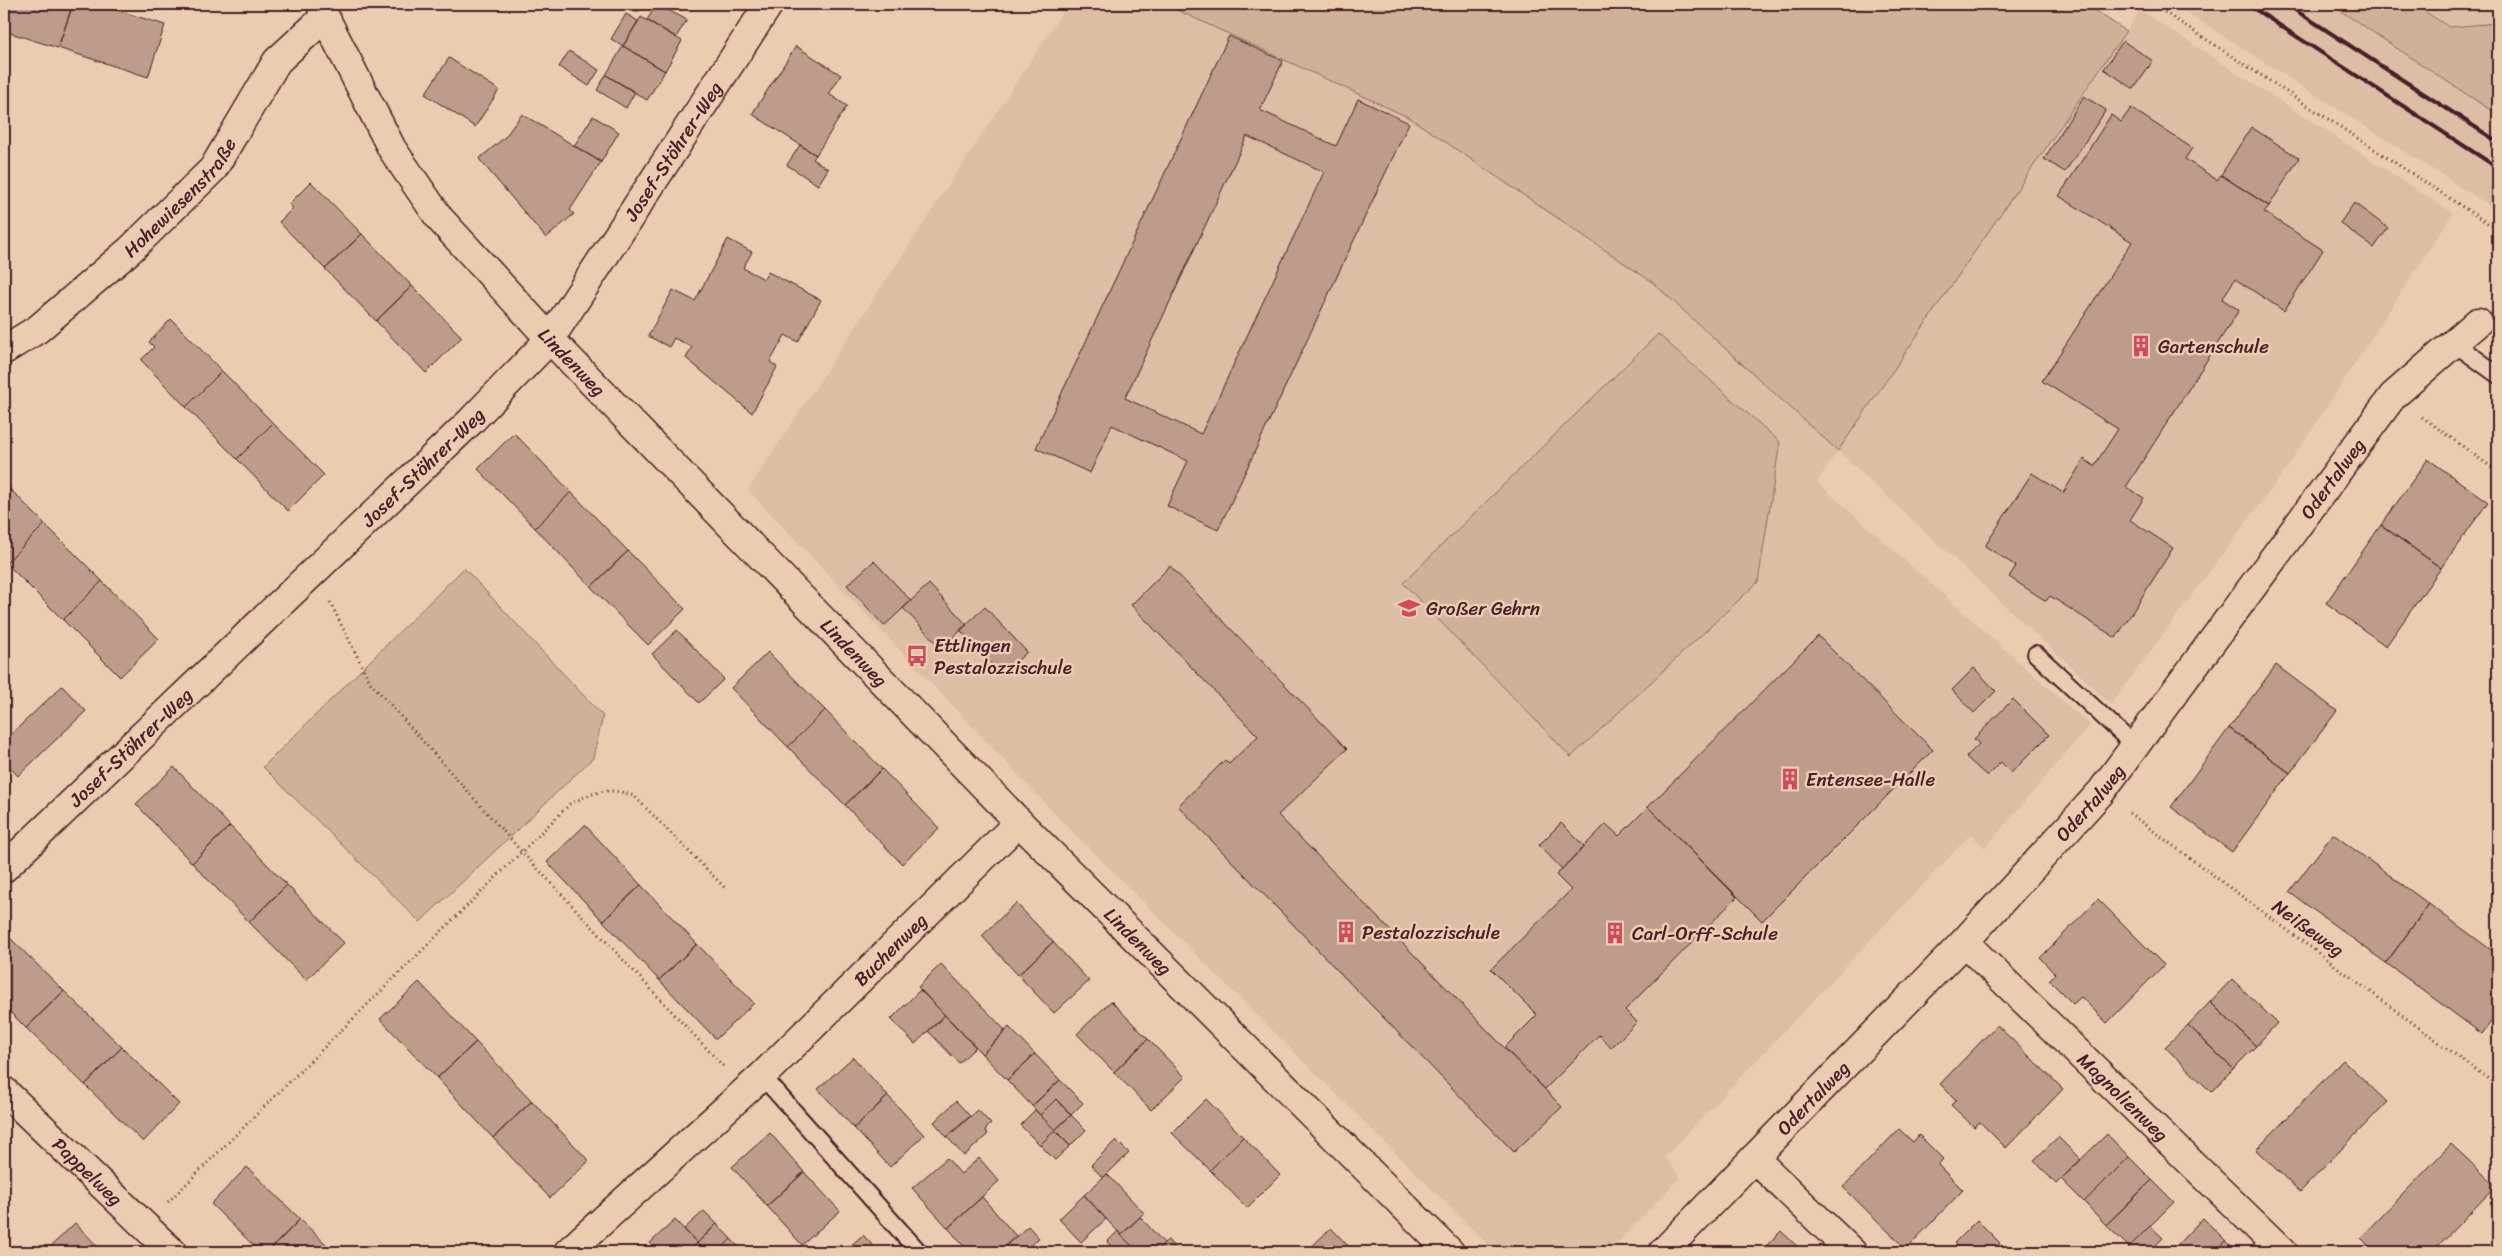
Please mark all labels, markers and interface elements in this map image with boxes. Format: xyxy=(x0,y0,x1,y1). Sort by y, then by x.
street label: Josef-Stöhrer-Weg xyxy=(614,74,731,228)
street label: Hohewiesenstraße xyxy=(115,131,245,265)
street label: Lindenweg xyxy=(530,319,614,404)
place label: Gartenschule xyxy=(2158,330,2269,363)
building icon: Gartenschule xyxy=(2128,333,2154,359)
street label: Josef-Stöhrer-Weg xyxy=(352,399,493,535)
street label: Odertalweg xyxy=(2291,430,2374,526)
place label: Großer Gehrn xyxy=(1426,592,1540,625)
school or university icon: Großer Gehrn xyxy=(1396,595,1422,621)
street label: Lindenweg xyxy=(812,610,896,695)
place label: Ettlingen Pestalozzischule xyxy=(934,629,1072,684)
bus stop icon: Ettlingen Pestalozzischule xyxy=(904,643,930,669)
street label: Josef-Stöhrer-Weg xyxy=(60,679,201,815)
street label: Odertalweg xyxy=(2047,756,2133,849)
place label: Entensee-Halle xyxy=(1806,763,1935,796)
building icon: Entensee-Halle xyxy=(1777,766,1803,792)
street label: Neißeweg xyxy=(2265,890,2352,966)
street label: Lindenweg xyxy=(1096,899,1181,983)
street label: Buchenweg xyxy=(845,904,935,994)
place label: Pestalozzischule xyxy=(1362,916,1500,949)
place label: Carl-Orff-Schule xyxy=(1632,917,1778,950)
building icon: Pestalozzischule xyxy=(1333,919,1359,945)
building icon: Carl-Orff-Schule xyxy=(1602,920,1628,946)
street label: Magnolienweg xyxy=(2069,1044,2177,1150)
street label: Odertalweg xyxy=(1768,1052,1858,1143)
street label: Pappelweg xyxy=(44,1129,131,1214)

